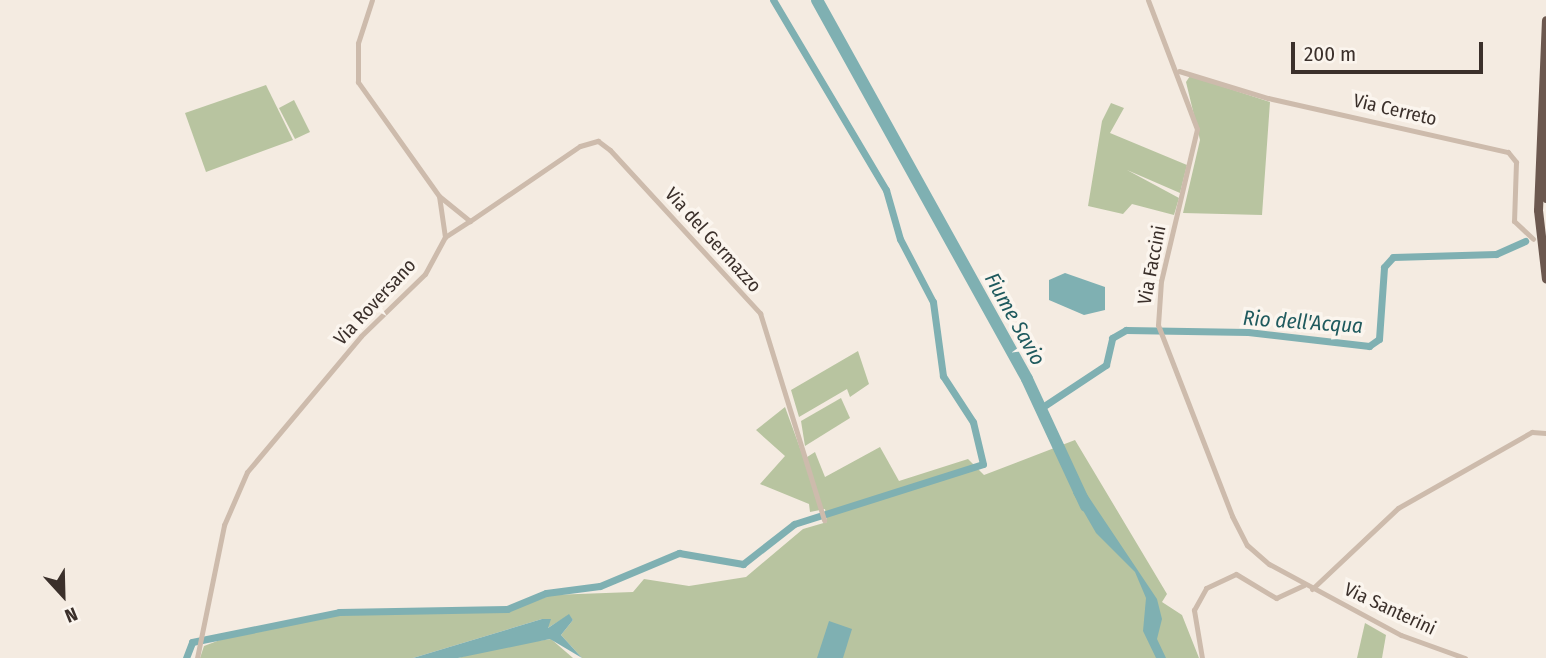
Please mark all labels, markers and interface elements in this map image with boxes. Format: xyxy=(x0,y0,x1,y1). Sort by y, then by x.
scale bar xyxy=(1294,28,1486,72)
text: 200 m xyxy=(1304,41,1356,67)
street label: Via Cerreto xyxy=(1351,89,1439,131)
street label: Via del Germazzo xyxy=(660,183,766,297)
street label: Via Faccini xyxy=(1133,223,1171,307)
street label: Via Roversano xyxy=(329,254,421,350)
water label: Fiume Savio xyxy=(979,268,1051,370)
water label: Rio dell'Acqua xyxy=(1242,305,1364,339)
north arrow xyxy=(28,560,98,630)
street label: Via Santerini xyxy=(1341,578,1439,640)
text: N xyxy=(61,602,81,628)

